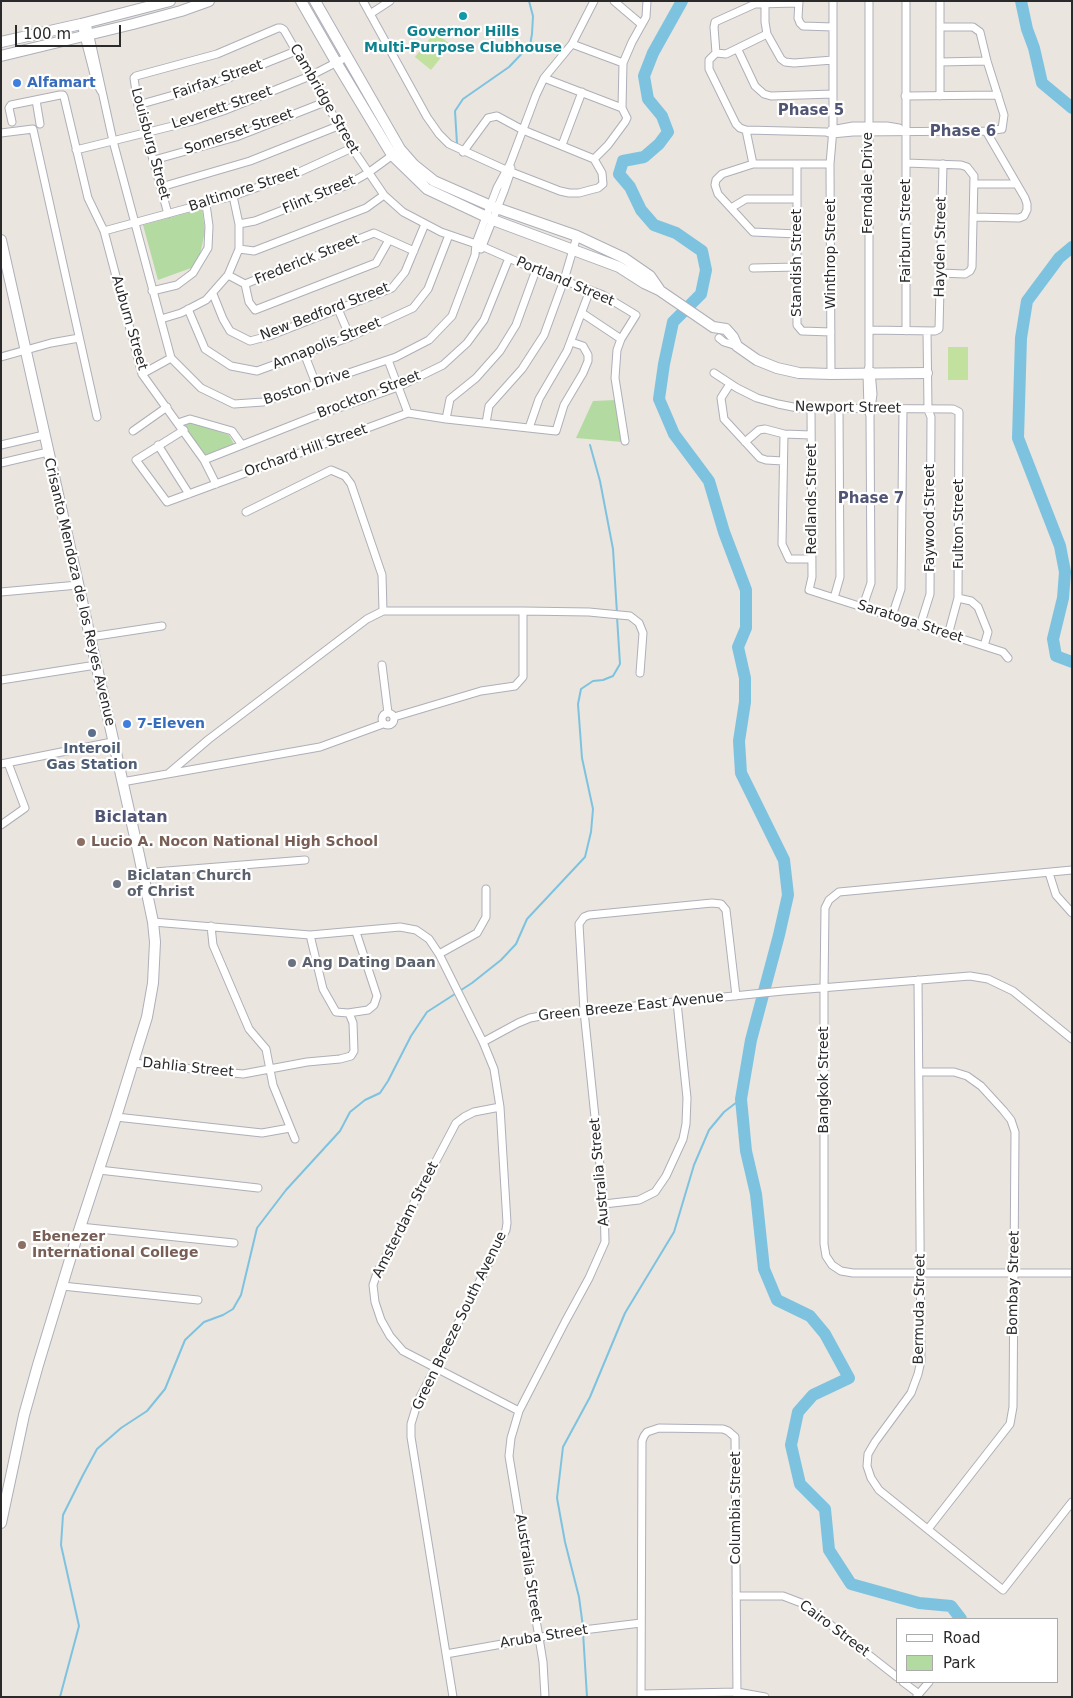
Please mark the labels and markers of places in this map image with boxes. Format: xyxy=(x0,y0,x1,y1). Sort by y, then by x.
marker: Governor Hills Multi-Purpose Clubhouse xyxy=(457,10,469,22)
place label: Governor Hills Multi-Purpose Clubhouse xyxy=(364,24,562,56)
place label: Alfamart xyxy=(27,75,96,91)
marker: Alfamart xyxy=(11,77,23,89)
place label: 7-Eleven xyxy=(137,716,205,732)
marker: 7-Eleven xyxy=(121,718,133,730)
marker: Interoil Gas Station xyxy=(86,727,98,739)
place label: Interoil Gas Station xyxy=(46,741,138,774)
place label: Lucio A. Nocon National High School xyxy=(91,834,378,850)
marker: Lucio A. Nocon National High School xyxy=(75,836,87,848)
place label: Biclatan Church of Christ xyxy=(127,868,251,900)
marker: Biclatan Church of Christ xyxy=(111,878,123,890)
place label: Ang Dating Daan xyxy=(302,955,436,971)
marker: Ang Dating Daan xyxy=(286,957,298,969)
place label: Ebenezer International College xyxy=(32,1229,198,1262)
marker: Ebenezer International College xyxy=(16,1239,28,1251)

